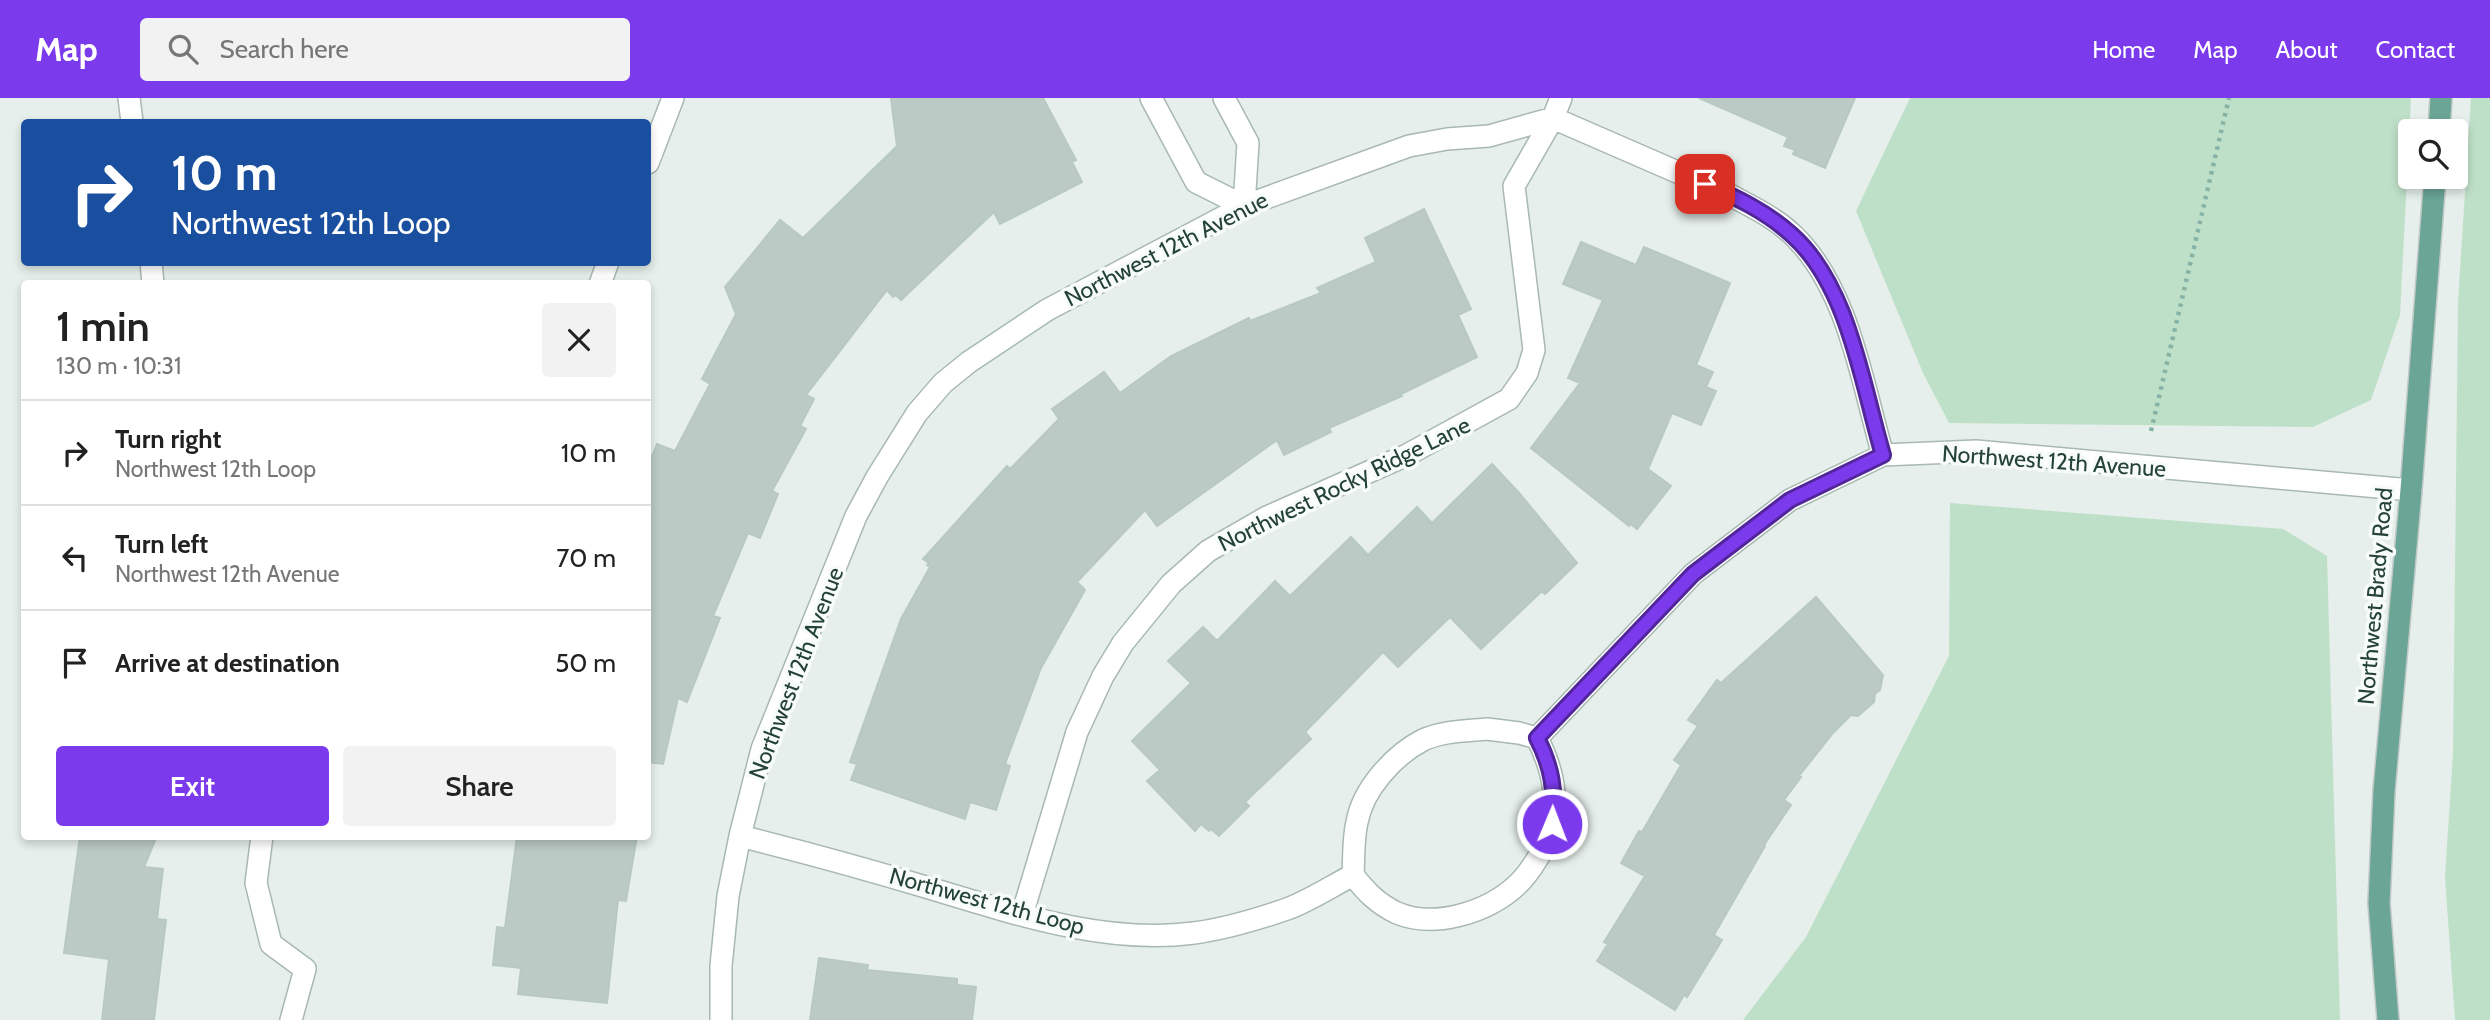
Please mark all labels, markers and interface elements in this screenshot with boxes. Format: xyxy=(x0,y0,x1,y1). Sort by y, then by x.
search box xyxy=(140,18,630,81)
text: Map xyxy=(35,29,98,69)
icon: search xyxy=(164,30,202,68)
text: Search here xyxy=(220,33,349,65)
text: Home xyxy=(2092,35,2155,64)
text: Map xyxy=(2193,35,2238,64)
text: About xyxy=(2276,35,2338,64)
text: Contact xyxy=(2376,35,2455,64)
map controls xyxy=(2398,119,2468,189)
button: search xyxy=(2398,119,2468,189)
text: 10 m xyxy=(171,143,277,202)
icon: right xyxy=(56,147,147,238)
pin xyxy=(1675,154,1735,214)
icon: arrive xyxy=(1686,165,1724,203)
street label: Northwest 12th Avenue xyxy=(1060,185,1273,312)
text: Northwest 12th Loop xyxy=(171,203,451,242)
text: 1 min xyxy=(56,300,150,352)
button: close xyxy=(542,303,616,377)
text: 130 m · 10:31 xyxy=(56,352,181,380)
street label: Northwest Rocky Ridge Lane xyxy=(1213,411,1475,557)
text: Turn right xyxy=(115,423,221,455)
icon: right xyxy=(56,434,94,472)
text: 10 m xyxy=(561,437,616,469)
street label: Northwest 12th Avenue xyxy=(1941,439,2167,483)
text: Northwest 12th Loop xyxy=(115,455,316,483)
street label: Northwest Brady Road xyxy=(2352,486,2398,706)
text: Turn left xyxy=(115,528,208,560)
icon: left xyxy=(56,539,94,577)
text: 70 m xyxy=(556,542,616,574)
text: Northwest 12th Avenue xyxy=(115,560,339,588)
street label: Northwest 12th Avenue xyxy=(743,563,849,783)
icon: arrive xyxy=(56,644,94,682)
text: Arrive at destination xyxy=(115,647,340,679)
text: 50 m xyxy=(555,647,616,679)
button: Exit xyxy=(56,746,329,826)
button: Share xyxy=(343,746,616,826)
position arrow xyxy=(1515,787,1589,861)
street label: Northwest 12th Loop xyxy=(886,861,1088,941)

